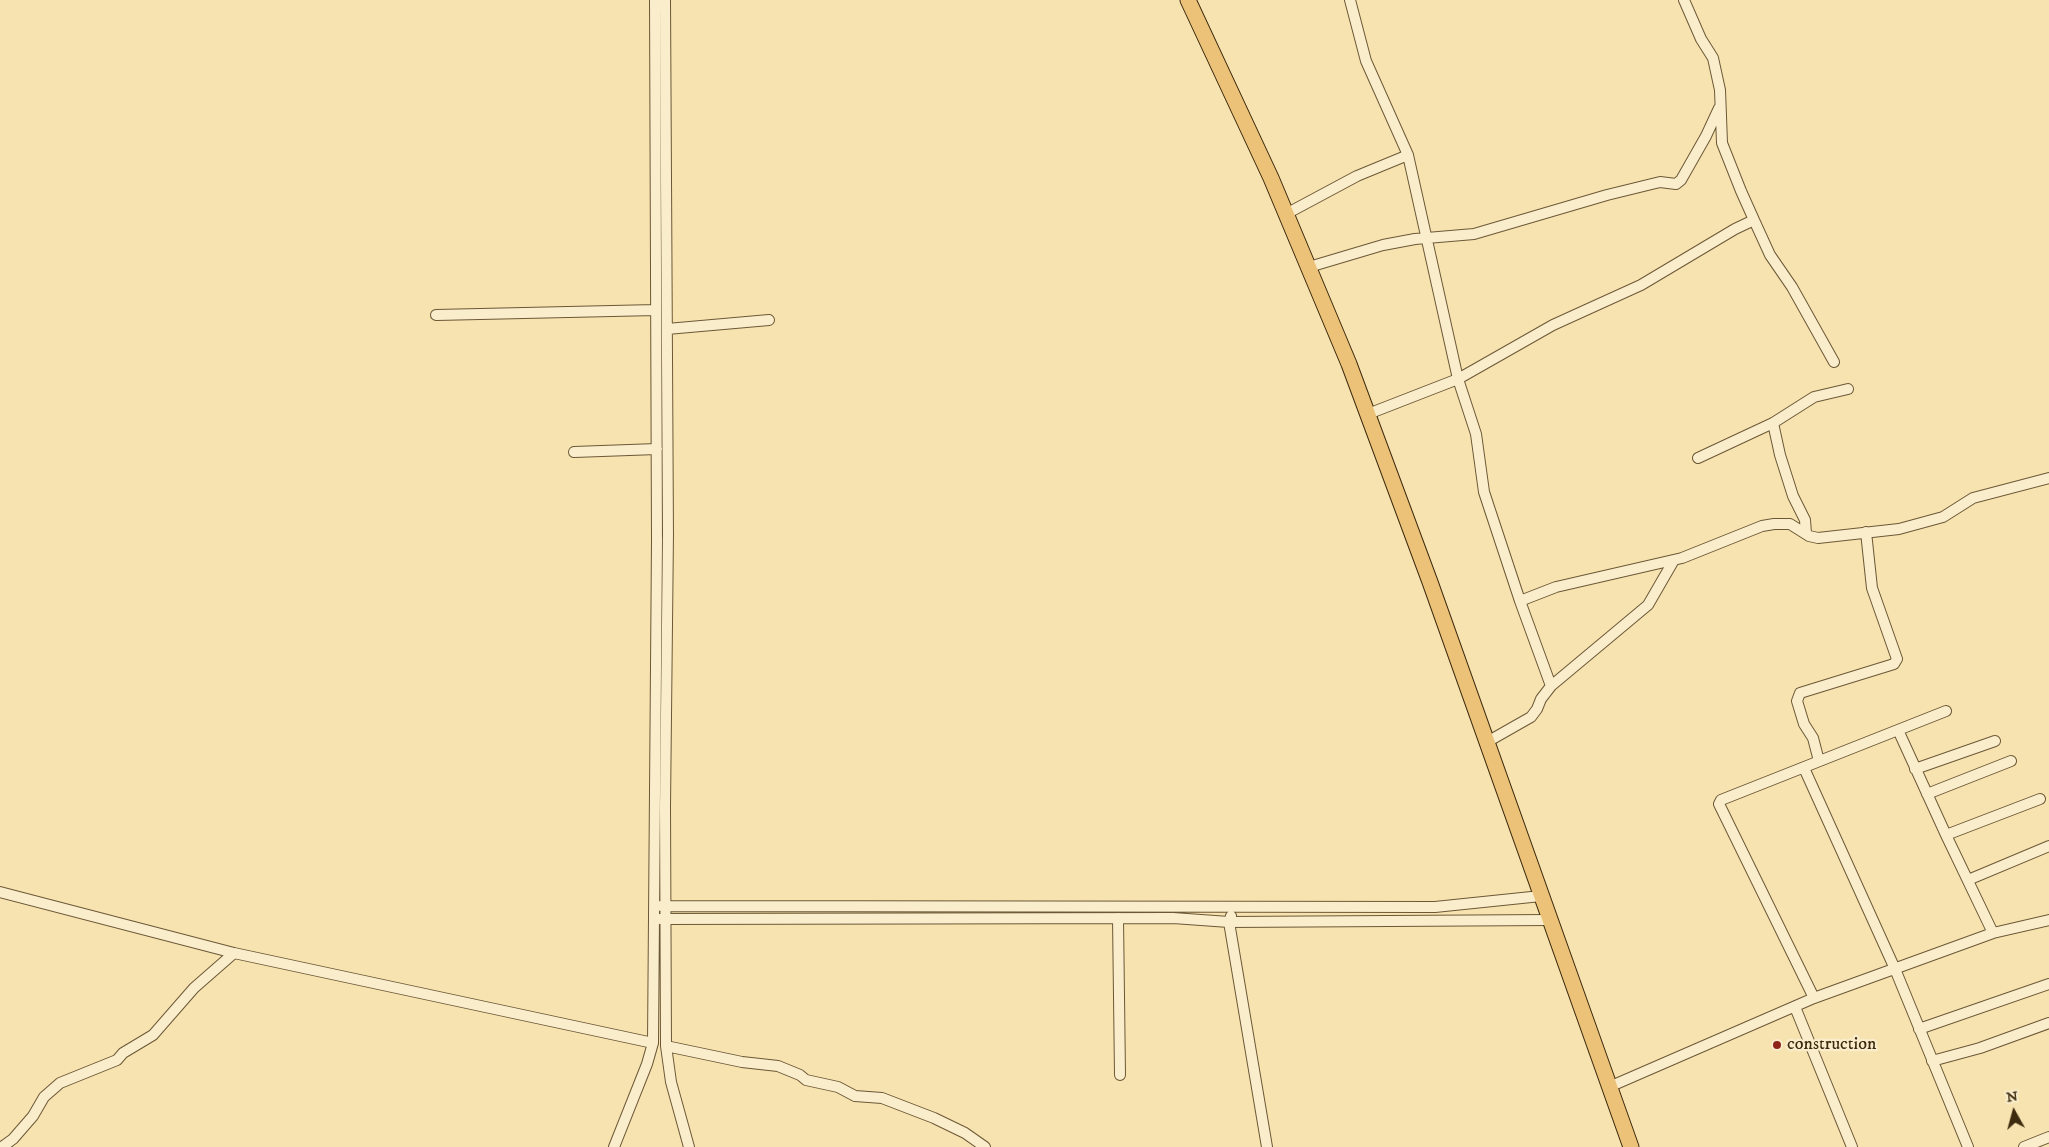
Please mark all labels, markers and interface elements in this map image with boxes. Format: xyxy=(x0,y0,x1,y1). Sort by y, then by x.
place label: construction xyxy=(1787,1034,1876,1056)
marker: construction xyxy=(1771,1039,1783,1051)
north arrow xyxy=(1989,1087,2039,1137)
text: N xyxy=(2005,1087,2019,1107)

